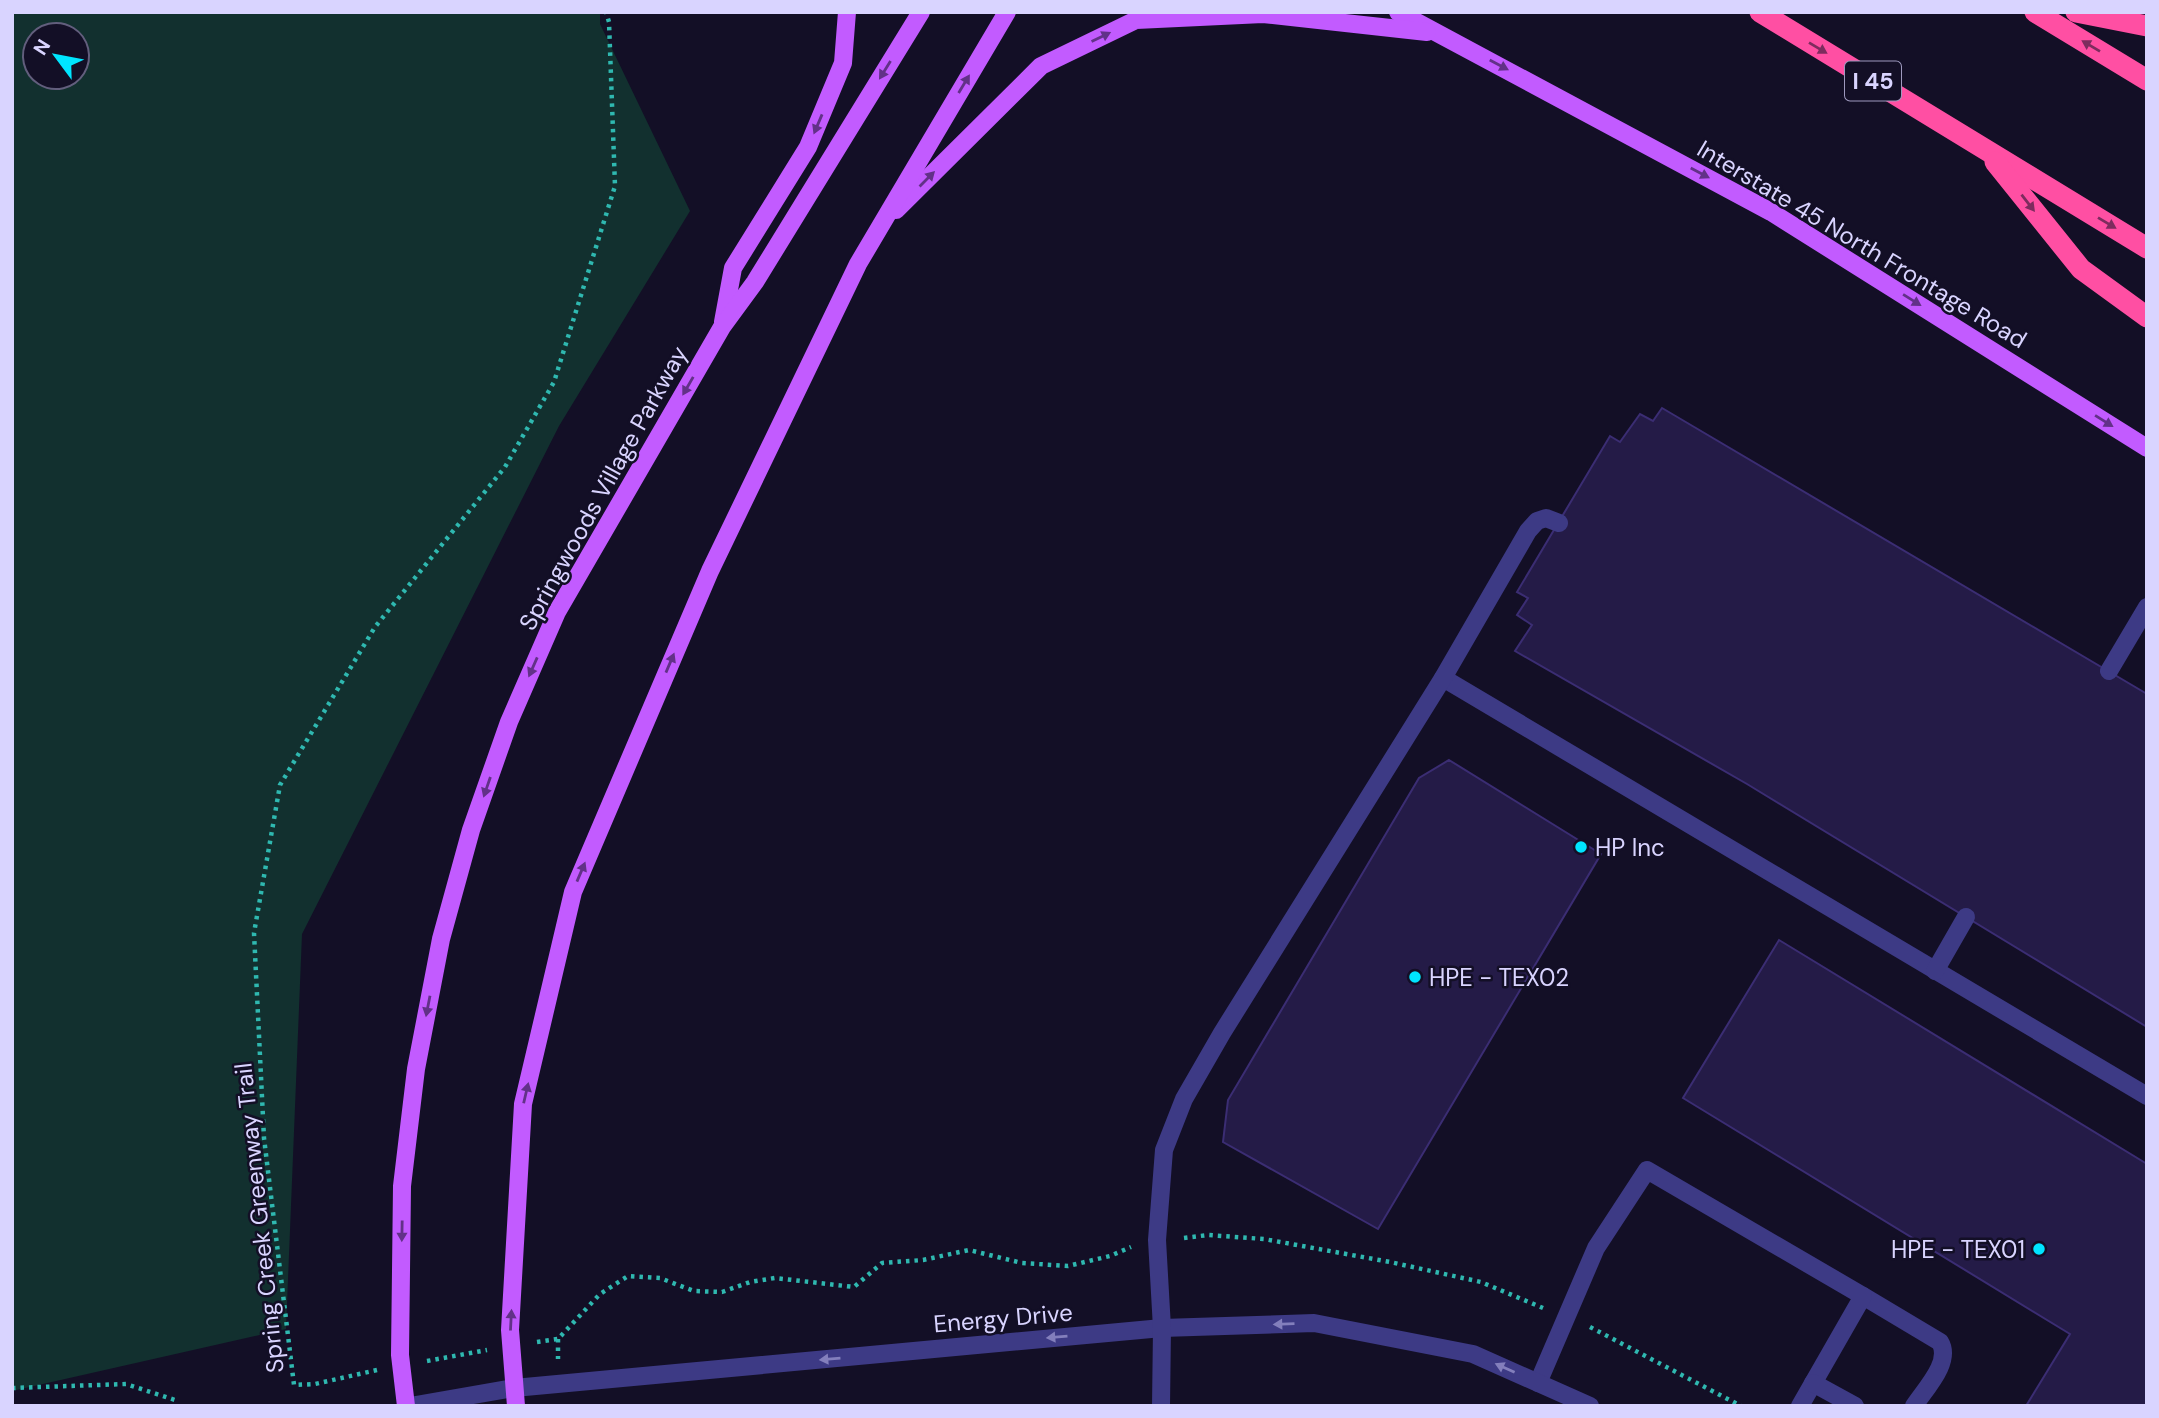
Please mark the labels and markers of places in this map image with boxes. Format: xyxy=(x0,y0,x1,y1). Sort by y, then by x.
place label: HP Inc xyxy=(1595,832,1665,863)
marker: HP Inc xyxy=(1573,839,1589,855)
place label: HPE - TEX02 xyxy=(1429,962,1569,993)
marker: HPE - TEX02 xyxy=(1407,969,1423,985)
place label: HPE - TEX01 xyxy=(1891,1234,2025,1265)
marker: HPE - TEX01 xyxy=(2031,1241,2047,1257)

